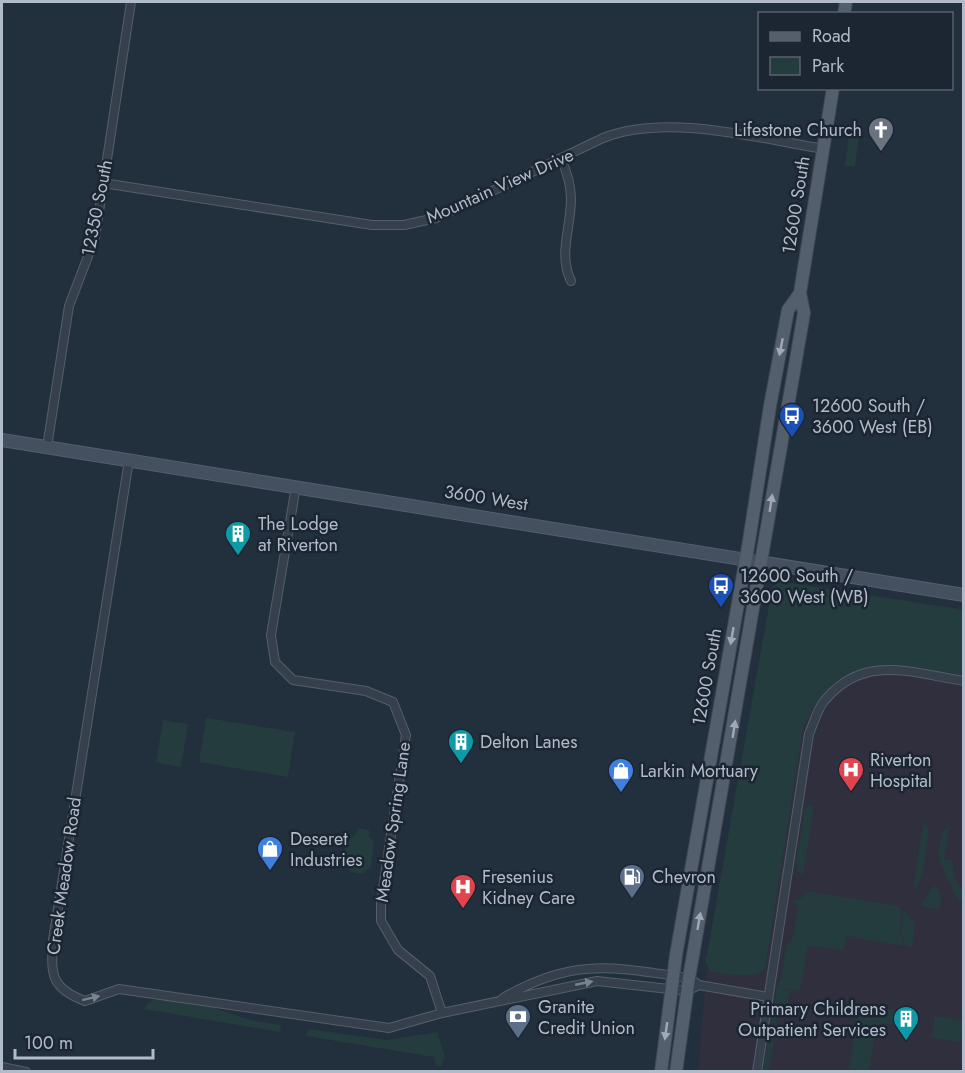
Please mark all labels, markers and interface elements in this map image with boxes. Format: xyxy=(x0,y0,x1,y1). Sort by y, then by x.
legend xyxy=(758,12,953,90)
text: Road xyxy=(812,23,851,49)
text: Park xyxy=(812,53,844,79)
church icon: Lifestone Church xyxy=(866,115,896,153)
place label: Lifestone Church xyxy=(734,117,862,143)
street label: Mountain View Drive xyxy=(422,142,578,230)
street label: 12600 South xyxy=(775,154,817,256)
street label: 12350 South xyxy=(75,158,119,258)
one-way arrow xyxy=(776,337,785,356)
place label: 12600 South / 3600 West (EB) xyxy=(812,393,933,440)
bus stop icon: 12600 South / 3600 West (EB) xyxy=(777,401,807,439)
street label: 3600 West xyxy=(442,479,530,518)
one-way arrow xyxy=(767,493,776,512)
place label: The Lodge at Riverton xyxy=(258,511,338,558)
building icon: The Lodge at Riverton xyxy=(223,519,253,557)
place label: 12600 South / 3600 West (WB) xyxy=(740,563,869,610)
bus stop icon: 12600 South / 3600 West (WB) xyxy=(706,571,736,609)
street label: 12600 South xyxy=(686,626,728,728)
one-way arrow xyxy=(727,627,736,646)
one-way arrow xyxy=(729,719,738,738)
building icon: Delton Lanes xyxy=(446,727,476,765)
place label: Delton Lanes xyxy=(480,729,577,755)
street label: Meadow Spring Lane xyxy=(369,740,417,904)
place label: Riverton Hospital xyxy=(870,747,932,794)
hospital icon: Riverton Hospital xyxy=(836,755,866,793)
shop icon: Larkin Mortuary xyxy=(606,756,636,794)
place label: Larkin Mortuary xyxy=(640,758,758,784)
street label: Creek Meadow Road xyxy=(40,796,88,956)
place label: Deseret Industries xyxy=(290,826,363,873)
shop icon: Deseret Industries xyxy=(255,834,285,872)
fuel station icon: Chevron xyxy=(617,862,647,900)
place label: Fresenius Kidney Care xyxy=(482,864,575,911)
place label: Chevron xyxy=(652,864,716,890)
hospital icon: Fresenius Kidney Care xyxy=(448,872,478,910)
one-way arrow xyxy=(695,911,704,930)
one-way arrow xyxy=(575,978,594,987)
one-way arrow xyxy=(82,992,101,1002)
place label: Granite Credit Union xyxy=(538,994,635,1041)
place label: Primary Childrens Outpatient Services xyxy=(738,996,886,1043)
bank icon: Granite Credit Union xyxy=(503,1002,533,1040)
building icon: Primary Childrens Outpatient Services xyxy=(891,1004,921,1042)
scale bar xyxy=(15,1022,153,1060)
one-way arrow xyxy=(661,1022,670,1041)
text: 100 m xyxy=(24,1030,73,1056)

